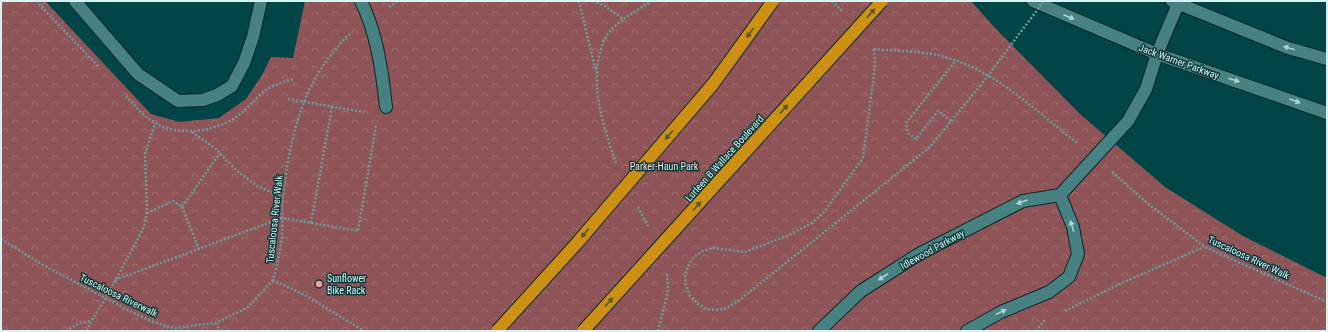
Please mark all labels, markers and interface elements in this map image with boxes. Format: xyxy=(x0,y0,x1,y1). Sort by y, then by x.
one-way arrow xyxy=(867,8,876,18)
one-way arrow xyxy=(1063,14,1075,20)
one-way arrow xyxy=(746,27,754,38)
street label: Jack Warner Parkway xyxy=(1137,42,1220,81)
one-way arrow xyxy=(1283,45,1295,51)
one-way arrow xyxy=(1228,77,1240,83)
one-way arrow xyxy=(1289,99,1301,105)
one-way arrow xyxy=(779,105,788,114)
street label: Lurleen B Wallace Boulevard xyxy=(683,113,766,203)
one-way arrow xyxy=(665,129,674,140)
park label: Parker-Haun Park xyxy=(630,161,699,172)
street label: Tuscaloosa River Walk xyxy=(264,174,285,264)
one-way arrow xyxy=(1016,200,1028,206)
one-way arrow xyxy=(692,201,701,211)
one-way arrow xyxy=(1069,220,1075,232)
street label: Idlewood Parkway xyxy=(898,227,966,272)
one-way arrow xyxy=(580,228,589,239)
street label: Tuscaloosa River Walk xyxy=(1206,234,1292,281)
street label: Tuscaloosa Riverwalk xyxy=(78,272,160,319)
place label: Sunflower Bike Rack xyxy=(327,273,366,296)
one-way arrow xyxy=(877,273,889,280)
marker: Sunflower Bike Rack xyxy=(314,279,324,289)
one-way arrow xyxy=(605,297,614,307)
one-way arrow xyxy=(995,309,1007,315)

